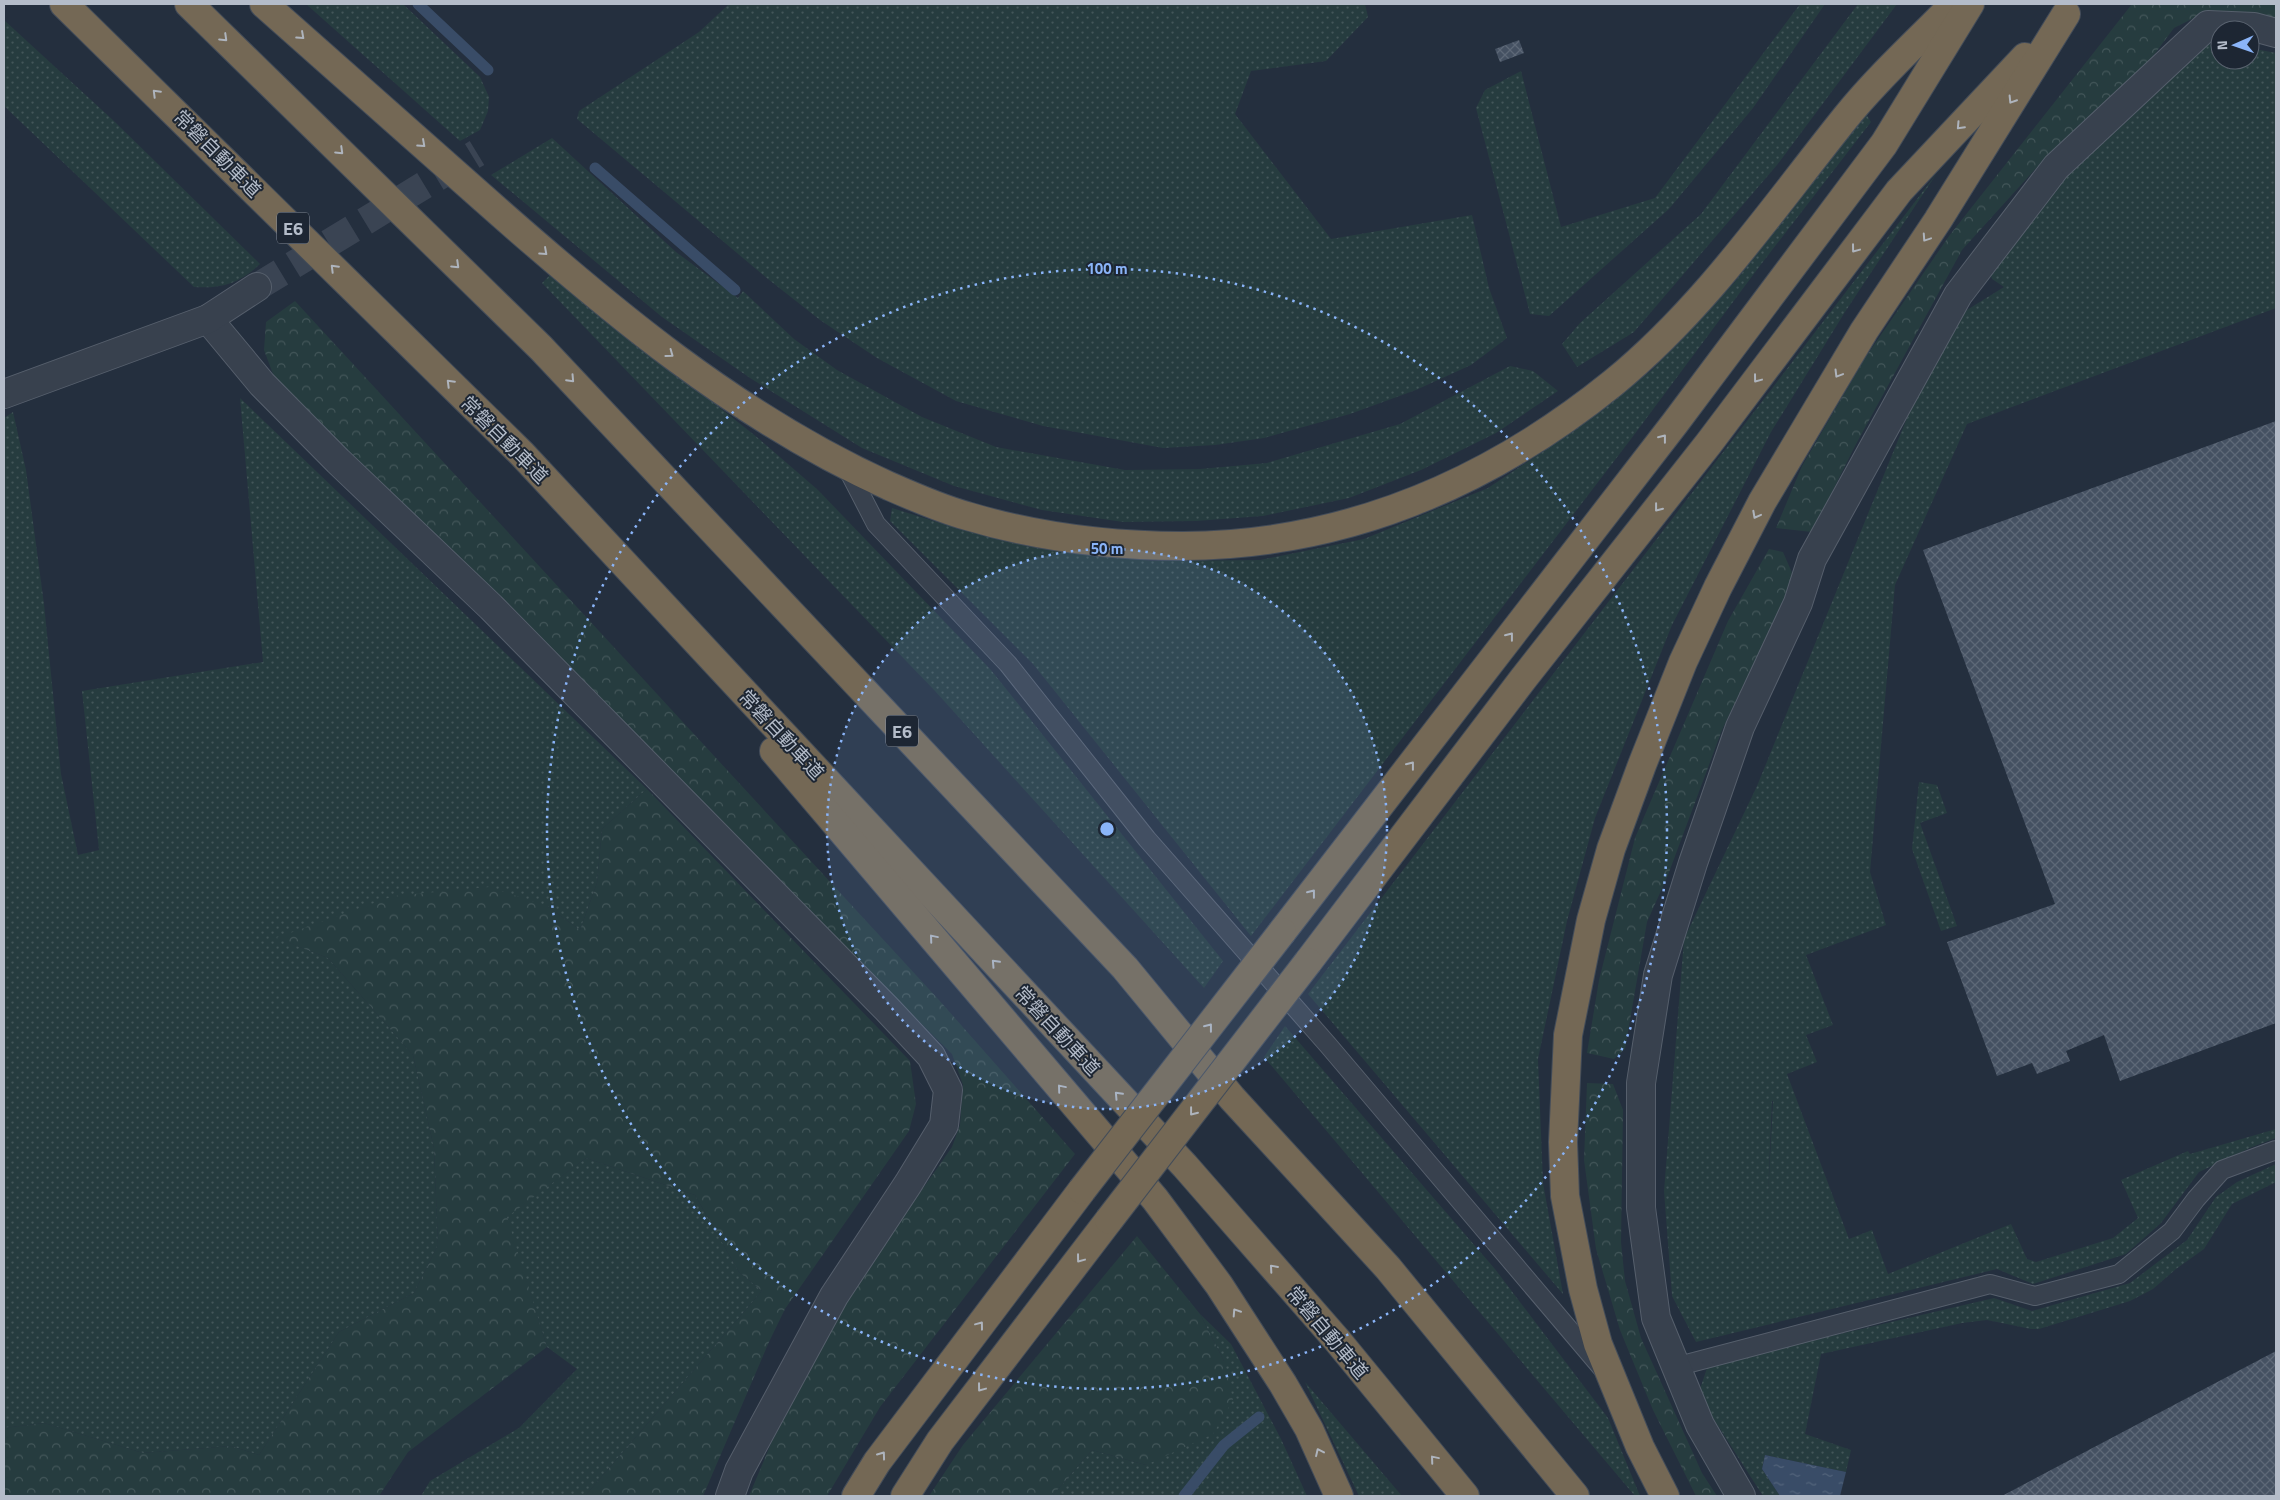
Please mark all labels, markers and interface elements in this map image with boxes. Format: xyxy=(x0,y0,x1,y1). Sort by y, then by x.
north arrow xyxy=(2210,20,2260,70)
one-way arrow xyxy=(295,30,304,39)
one-way arrow xyxy=(218,32,227,41)
text: N xyxy=(2211,40,2232,51)
one-way arrow xyxy=(153,89,162,98)
one-way arrow xyxy=(2009,95,2019,104)
street label: 常磐自動車道 xyxy=(167,102,269,204)
one-way arrow xyxy=(1957,120,1966,129)
one-way arrow xyxy=(417,138,426,147)
one-way arrow xyxy=(334,145,343,154)
road number: E6 xyxy=(277,212,309,244)
one-way arrow xyxy=(1923,232,1932,242)
one-way arrow xyxy=(1852,243,1861,253)
one-way arrow xyxy=(538,246,547,255)
text: 100 m xyxy=(1086,257,1128,280)
one-way arrow xyxy=(451,259,460,268)
one-way arrow xyxy=(331,265,340,274)
one-way arrow xyxy=(664,348,674,357)
one-way arrow xyxy=(1835,369,1845,378)
one-way arrow xyxy=(1754,373,1763,383)
one-way arrow xyxy=(565,374,574,383)
one-way arrow xyxy=(446,380,455,389)
street label: 常磐自動車道 xyxy=(454,388,556,490)
one-way arrow xyxy=(1658,435,1666,444)
one-way arrow xyxy=(1655,502,1663,511)
one-way arrow xyxy=(1752,509,1762,518)
text: 50 m xyxy=(1091,537,1123,560)
one-way arrow xyxy=(1505,633,1513,642)
street label: 常磐自動車道 xyxy=(733,682,831,786)
road number: E6 xyxy=(886,716,918,746)
one-way arrow xyxy=(1405,761,1414,771)
centre of rings xyxy=(1098,820,1116,838)
one-way arrow xyxy=(1306,889,1315,899)
one-way arrow xyxy=(929,934,938,943)
one-way arrow xyxy=(992,959,1001,968)
street label: 常磐自動車道 xyxy=(1009,978,1107,1082)
one-way arrow xyxy=(1203,1024,1211,1033)
one-way arrow xyxy=(1058,1085,1066,1094)
one-way arrow xyxy=(1115,1091,1124,1100)
one-way arrow xyxy=(1190,1106,1199,1115)
one-way arrow xyxy=(1077,1253,1085,1262)
one-way arrow xyxy=(1270,1264,1279,1273)
street label: 常磐自動車道 xyxy=(1280,1279,1376,1385)
one-way arrow xyxy=(1233,1308,1243,1317)
one-way arrow xyxy=(974,1322,982,1331)
one-way arrow xyxy=(978,1382,987,1392)
one-way arrow xyxy=(1315,1448,1326,1457)
one-way arrow xyxy=(876,1451,885,1461)
one-way arrow xyxy=(1431,1455,1440,1464)

